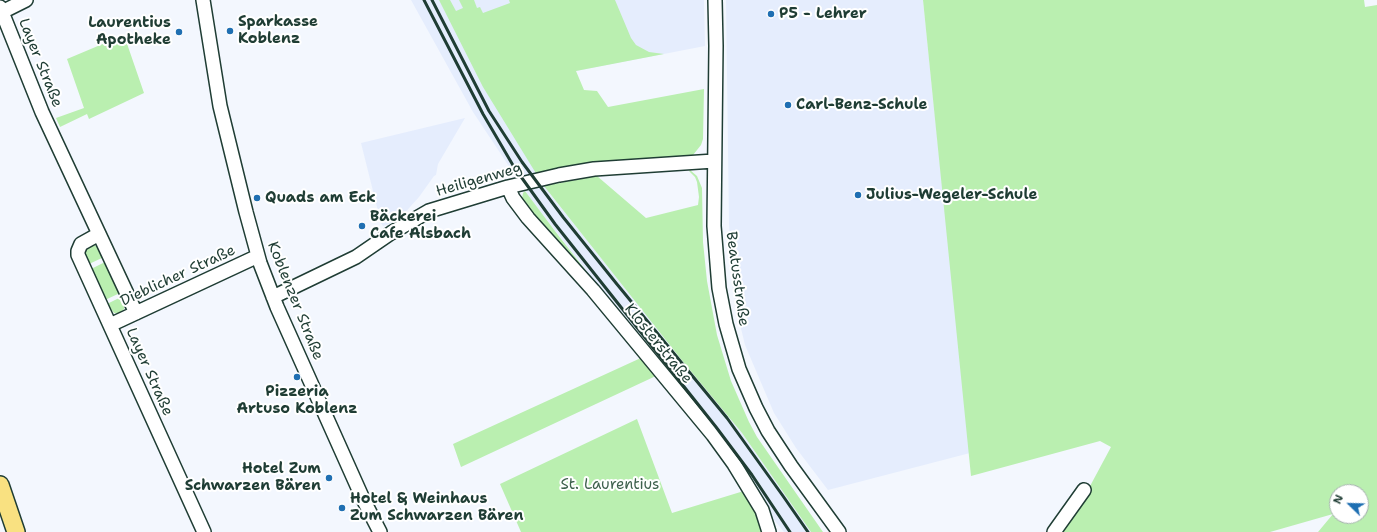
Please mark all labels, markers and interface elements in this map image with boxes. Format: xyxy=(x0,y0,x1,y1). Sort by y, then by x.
place label: P5 - Lehrer xyxy=(779,5,867,23)
marker: P5 - Lehrer xyxy=(766,9,776,19)
place label: Sparkasse Koblenz xyxy=(238,13,318,48)
place label: Laurentius Apotheke xyxy=(88,14,171,49)
street label: Layer Straße xyxy=(14,16,66,110)
marker: Sparkasse Koblenz xyxy=(225,26,235,36)
marker: Laurentius Apotheke xyxy=(174,27,184,37)
place label: Carl-Benz-Schule xyxy=(796,96,928,114)
marker: Carl-Benz-Schule xyxy=(783,100,793,110)
street label: Heiligenweg xyxy=(434,159,524,201)
place label: Julius-Wegeler-Schule xyxy=(866,186,1037,204)
place label: Quads am Eck xyxy=(265,189,376,207)
marker: Julius-Wegeler-Schule xyxy=(853,190,863,200)
marker: Quads am Eck xyxy=(252,193,262,203)
place label: Bäckerei Cafe Alsbach xyxy=(370,208,471,243)
marker: Bäckerei Cafe Alsbach xyxy=(357,221,367,231)
street label: Beatusstraße xyxy=(721,231,753,327)
street label: Koblenzer Straße xyxy=(263,239,327,363)
street label: Dieblicher Straße xyxy=(118,241,238,311)
street label: Klosterstraße xyxy=(620,300,696,388)
street label: Layer Straße xyxy=(122,325,176,419)
marker: Pizzeria Artuso Koblenz xyxy=(292,372,302,382)
place label: Pizzeria Artuso Koblenz xyxy=(236,383,358,418)
place label: Hotel Zum Schwarzen Bären xyxy=(185,460,321,495)
marker: Hotel Zum Schwarzen Bären xyxy=(324,473,334,483)
park label: St. Laurentius xyxy=(560,476,660,494)
north arrow xyxy=(1329,484,1369,524)
place label: Hotel & Weinhaus Zum Schwarzen Bären xyxy=(350,490,524,525)
text: N xyxy=(1330,493,1347,506)
marker: Hotel & Weinhaus Zum Schwarzen Bären xyxy=(337,503,347,513)

